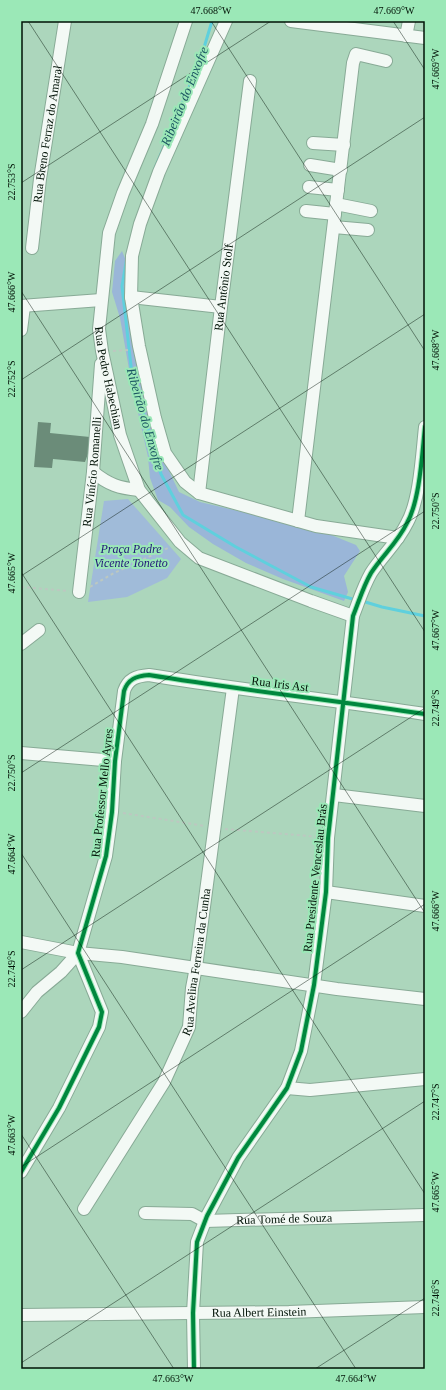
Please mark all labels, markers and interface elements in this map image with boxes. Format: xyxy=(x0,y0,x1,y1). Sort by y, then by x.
text: 47.668°W xyxy=(191,5,232,16)
text: 47.669°W xyxy=(374,5,415,16)
water label: Ribeirão do Enxofre xyxy=(157,44,211,149)
text: 47.669°W xyxy=(430,48,441,89)
street label: Rua Breno Ferraz do Amaral xyxy=(30,64,65,203)
text: 22.753°S xyxy=(6,163,17,201)
street label: Rua Antônio Stolf xyxy=(211,243,236,332)
text: 47.666°W xyxy=(6,271,17,312)
street label: Rua Pedro Habechian xyxy=(92,326,126,431)
text: 47.668°W xyxy=(430,329,441,370)
text: 22.752°S xyxy=(6,360,17,398)
water label: Ribeirão do Enxofre xyxy=(123,365,167,472)
street label: Rua Vinício Romanelli xyxy=(80,416,104,528)
text: 22.750°S xyxy=(430,492,441,530)
park label: Praça Padre Vicente Tonetto xyxy=(94,542,168,570)
text: 47.665°W xyxy=(6,552,17,593)
text: 47.667°W xyxy=(430,609,441,650)
street label: Rua Iris Ast xyxy=(251,674,310,695)
text: 22.749°S xyxy=(430,689,441,727)
street label: Rua Professor Mello Ayres xyxy=(88,728,116,858)
text: 22.750°S xyxy=(6,754,17,792)
street label: Rua Presidente Venceslau Brás xyxy=(300,803,330,953)
text: 47.664°W xyxy=(6,833,17,874)
street label: Rua Avelina Ferreira da Cunha xyxy=(179,887,213,1038)
text: 47.666°W xyxy=(430,890,441,931)
text: 22.749°S xyxy=(6,950,17,988)
text: 22.747°S xyxy=(430,1083,441,1121)
text: 47.663°W xyxy=(6,1114,17,1155)
text: 47.665°W xyxy=(430,1171,441,1212)
street label: Rua Tomé de Souza xyxy=(236,1211,333,1227)
text: 22.746°S xyxy=(430,1279,441,1317)
street label: Rua Albert Einstein xyxy=(212,1304,307,1320)
text: 47.663°W xyxy=(153,1373,194,1384)
text: 47.664°W xyxy=(336,1373,377,1384)

